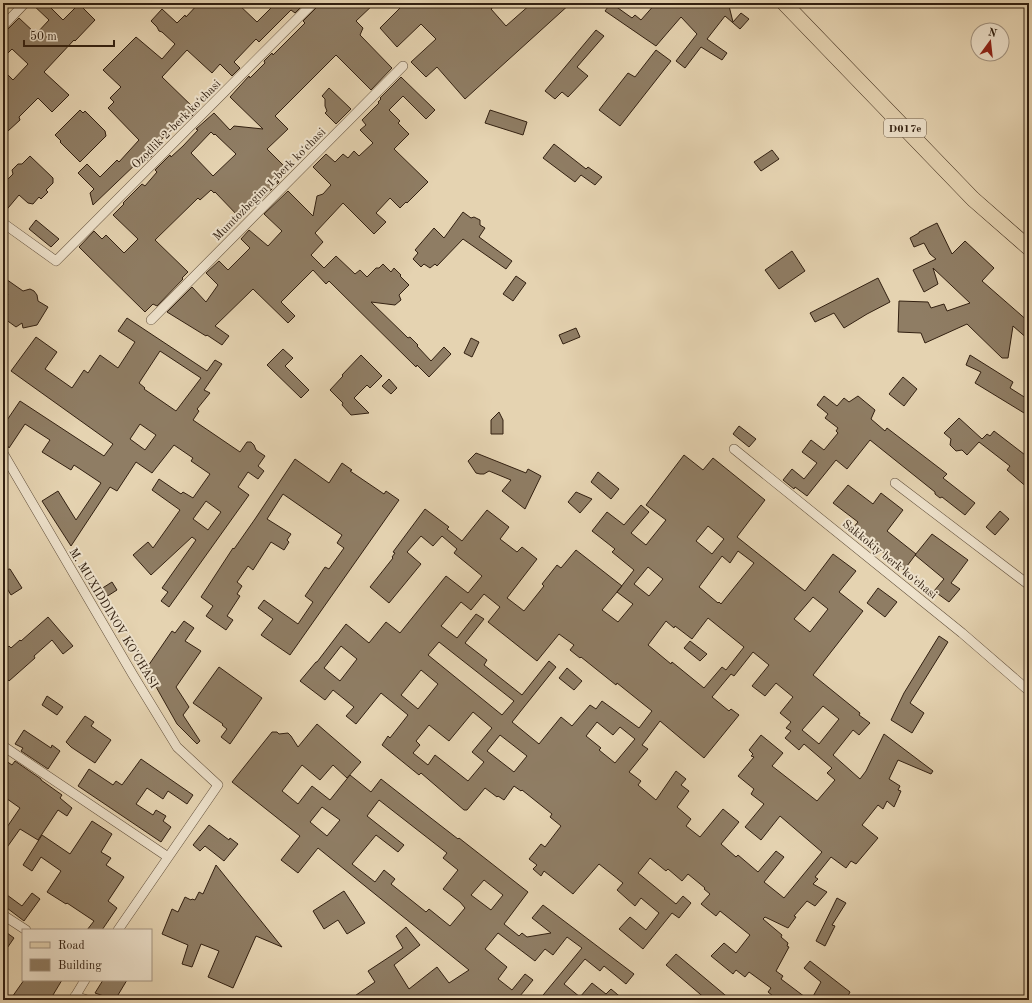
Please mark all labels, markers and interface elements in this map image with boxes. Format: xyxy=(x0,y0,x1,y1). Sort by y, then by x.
scale bar xyxy=(24,22,114,48)
north arrow xyxy=(970,22,1010,62)
text: N xyxy=(987,27,998,40)
text: 50 m xyxy=(30,30,57,43)
street label: Ozodlik 2-berk koʻchasi xyxy=(129,77,223,171)
road number: D017e xyxy=(884,119,926,137)
street label: Mumtozbegim 1-berk koʻchasi xyxy=(210,125,328,243)
street label: Sakkokiy berk koʻchasi xyxy=(840,517,940,602)
street label: M. MUXIDDINOV KO'CHASI xyxy=(66,546,160,691)
legend xyxy=(22,929,152,981)
text: Road xyxy=(58,940,85,952)
text: Building xyxy=(58,960,102,972)

